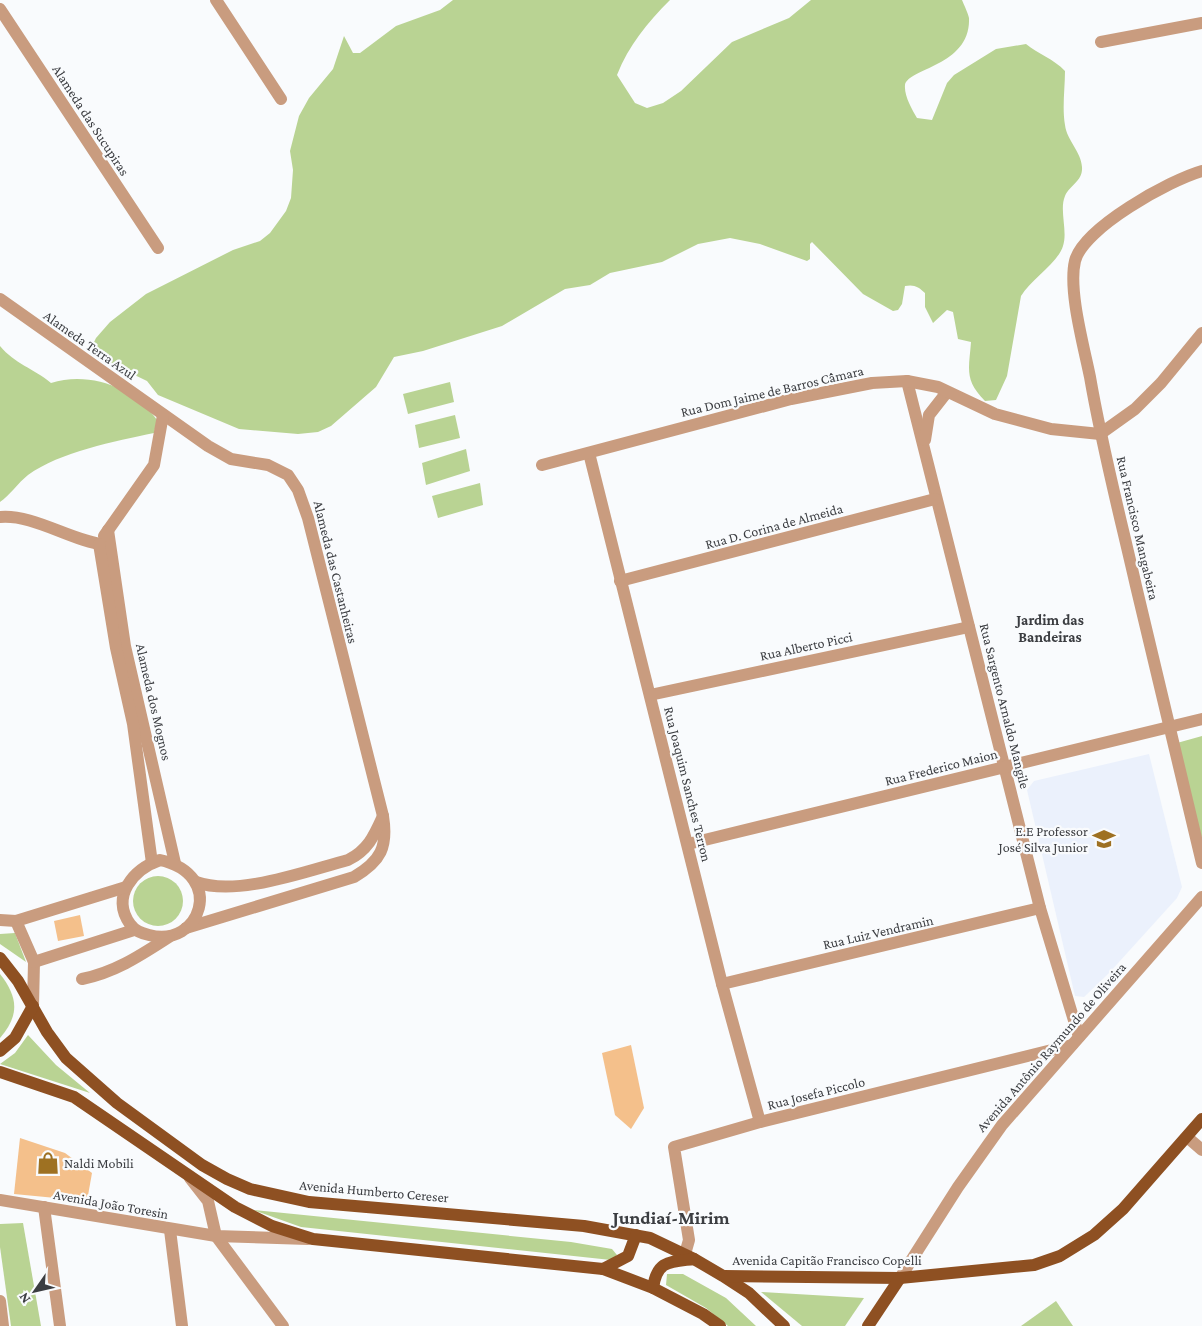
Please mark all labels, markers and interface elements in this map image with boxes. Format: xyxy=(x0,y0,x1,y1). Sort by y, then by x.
street label: Alameda das Sucupiras xyxy=(49,62,133,178)
street label: Alameda Terra Azul xyxy=(41,307,139,383)
street label: Rua Dom Jaime de Barros Câmara xyxy=(679,362,865,420)
street label: Rua Francisco Mangabeira xyxy=(1114,455,1162,602)
street label: Alameda das Castanheiras xyxy=(310,499,362,645)
street label: Rua D. Corina de Almeida xyxy=(703,500,845,552)
district label: Jardim das Bandeiras xyxy=(1014,612,1084,645)
street label: Rua Sargento Arnaldo Mangile xyxy=(977,622,1033,790)
street label: Rua Alberto Picci xyxy=(758,628,854,664)
street label: Alameda dos Mognos xyxy=(133,642,175,762)
street label: Rua Joaquim Sanches Terron xyxy=(661,705,715,864)
street label: Rua Frederico Maion xyxy=(883,745,999,789)
place label: E.E Professor José Silva Junior xyxy=(997,823,1088,855)
school or university icon: E.E Professor José Silva Junior xyxy=(1091,826,1117,852)
street label: Rua Luiz Vendramin xyxy=(821,911,935,952)
street label: Avenida Antônio Raymundo de Oliveira xyxy=(973,959,1129,1135)
street label: Rua Josefa Piccolo xyxy=(766,1073,866,1113)
shop icon: Naldi Mobili xyxy=(35,1150,61,1176)
place label: Naldi Mobili xyxy=(64,1155,134,1171)
street label: Avenida Humberto Cereser xyxy=(299,1176,449,1206)
street label: Avenida João Toresin xyxy=(52,1186,170,1222)
district label: Jundiaí-Mirim xyxy=(610,1207,730,1228)
street label: Avenida Capitão Francisco Copelli xyxy=(732,1252,922,1268)
north arrow xyxy=(10,1266,60,1316)
text: N xyxy=(15,1289,34,1307)

